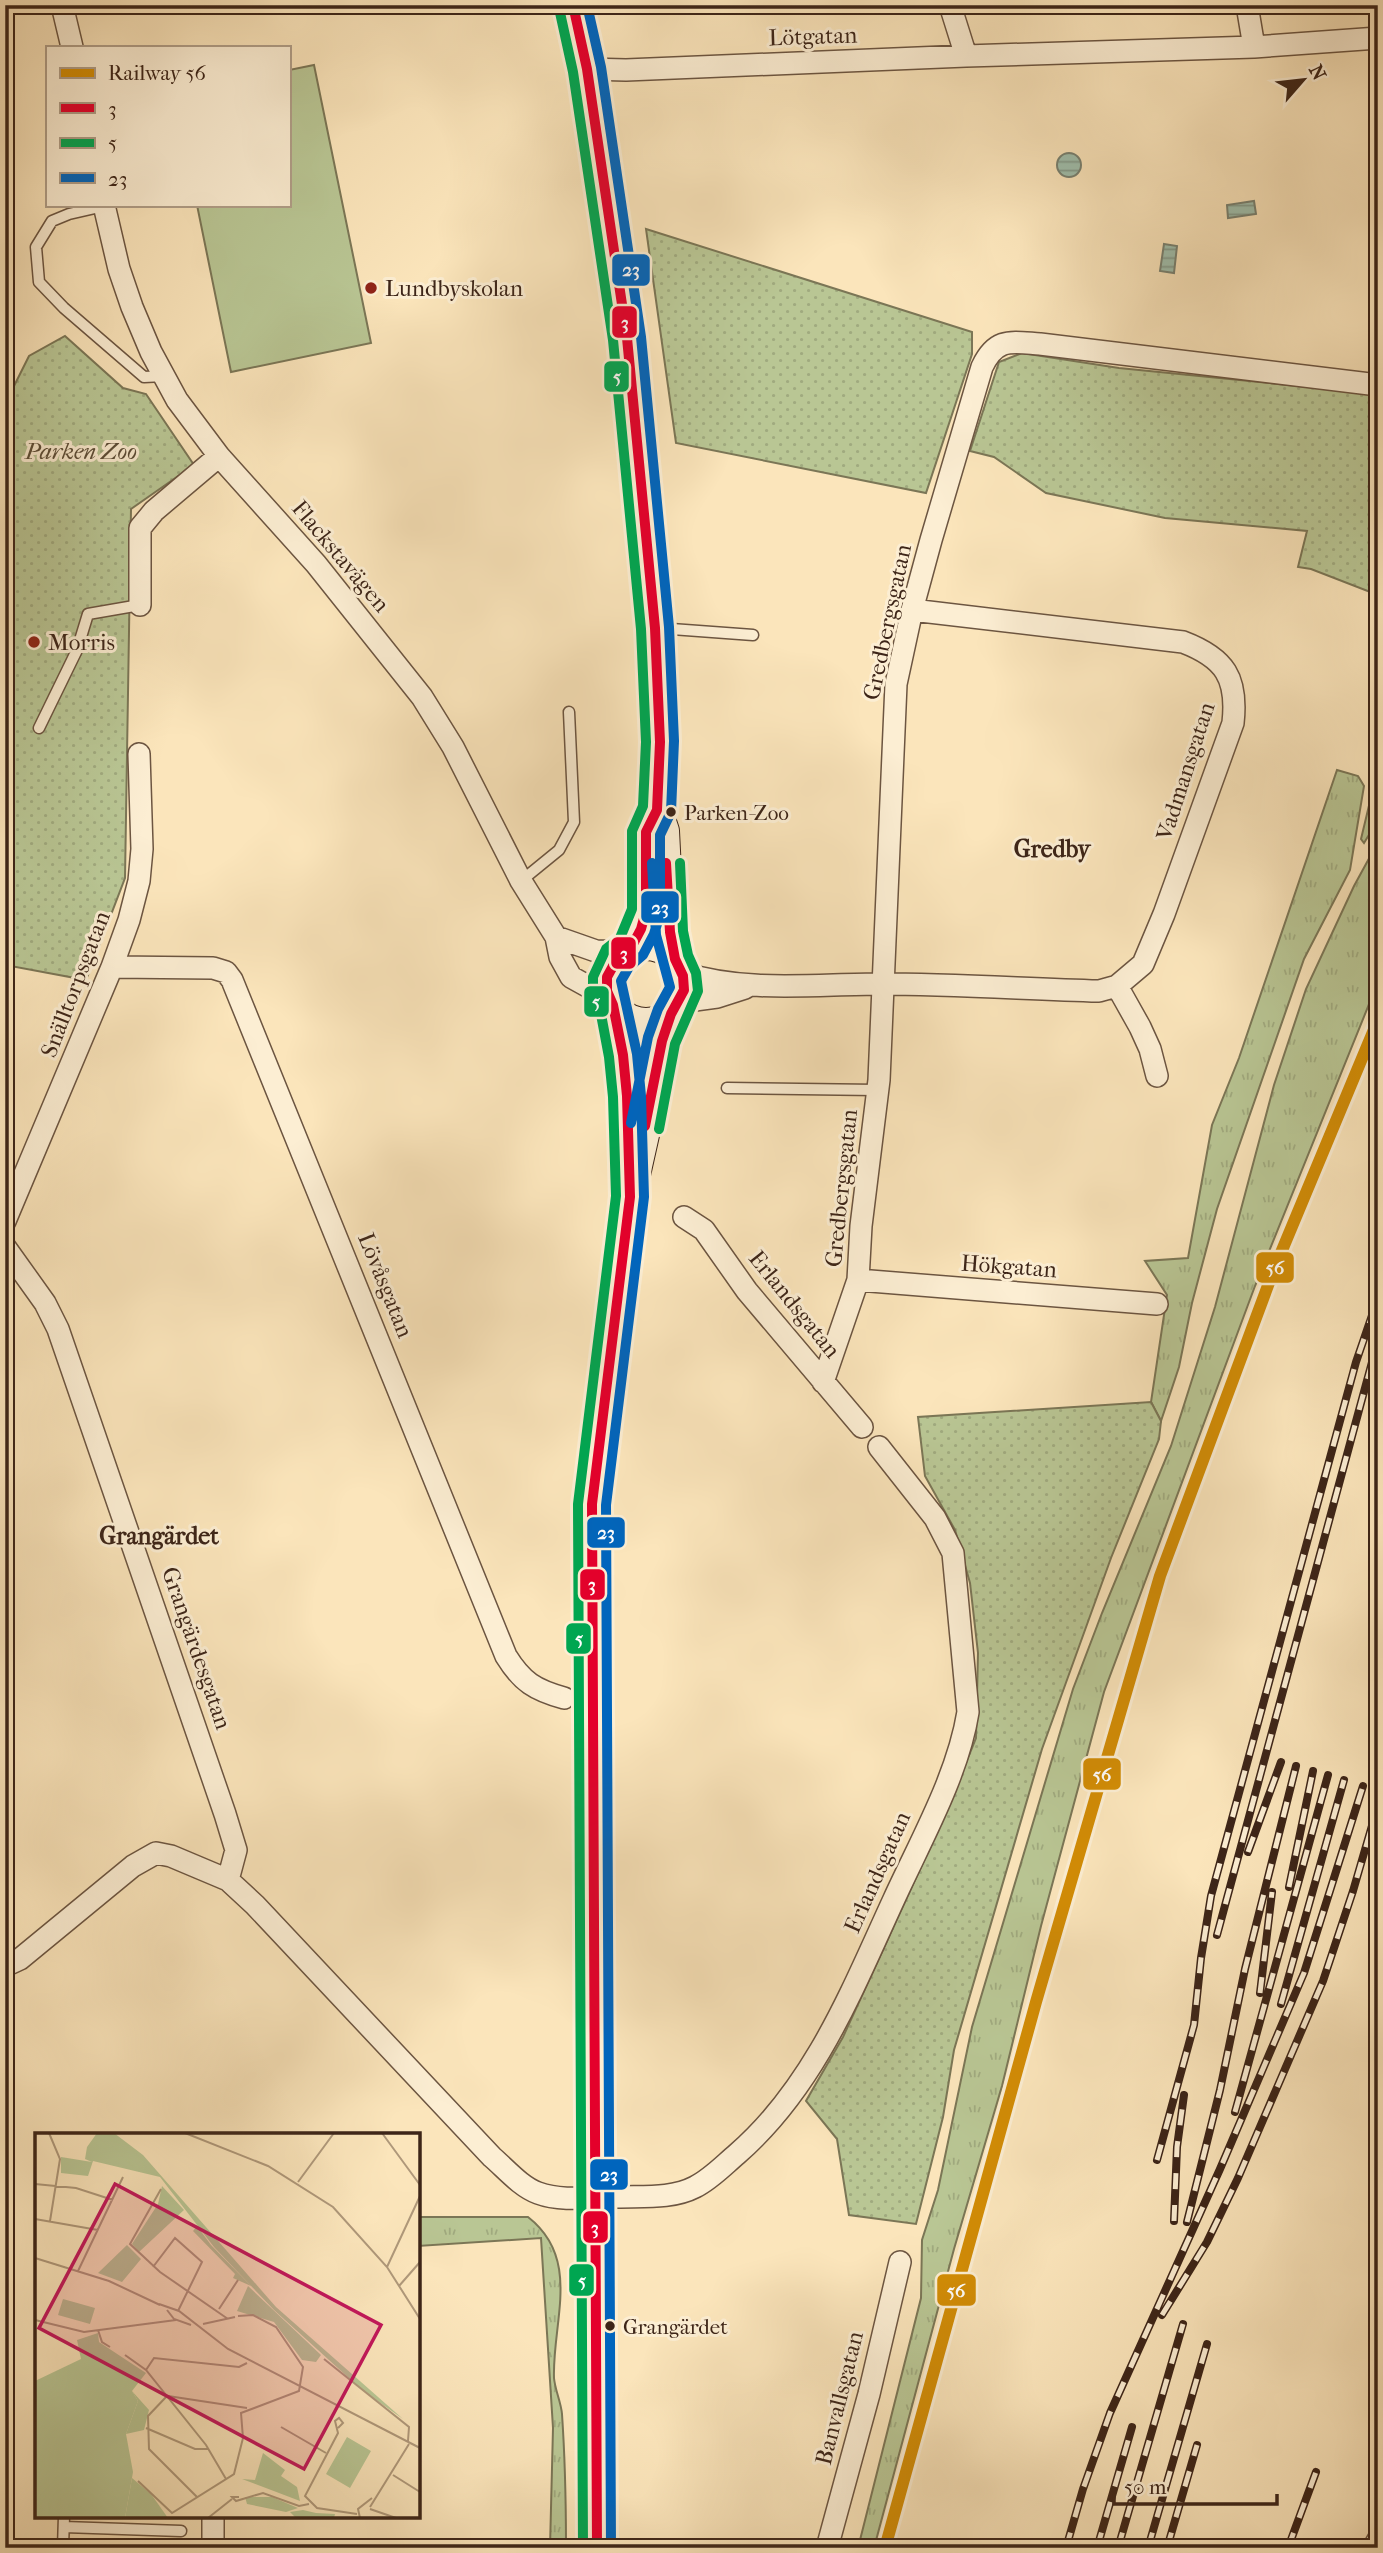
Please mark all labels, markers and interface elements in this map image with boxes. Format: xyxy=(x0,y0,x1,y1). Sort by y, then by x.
street label: Lötgatan xyxy=(768,21,859,52)
legend xyxy=(46,46,290,206)
north arrow xyxy=(1268,46,1338,116)
text: Railway 56 xyxy=(108,61,207,85)
text: N xyxy=(1304,61,1330,85)
text: 3 xyxy=(108,97,117,121)
text: 5 xyxy=(108,131,117,155)
text: 23 xyxy=(108,167,127,191)
line badge: 23 xyxy=(611,253,651,287)
text: 23 xyxy=(622,259,640,281)
place label: Lundbyskolan xyxy=(385,275,524,302)
marker: Lundbyskolan xyxy=(363,280,379,296)
line badge: 3 xyxy=(611,305,638,339)
text: 3 xyxy=(621,312,629,334)
line badge: 5 xyxy=(603,360,630,393)
text: 5 xyxy=(613,366,621,388)
park label: Parken Zoo xyxy=(24,438,137,465)
street label: Flackstavägen xyxy=(286,495,395,618)
street label: Gredbergsgatan xyxy=(858,541,917,703)
place label: Morris xyxy=(48,629,115,656)
marker: Morris xyxy=(26,634,42,650)
street label: Vadmansgatan xyxy=(1150,698,1221,844)
place label: Parken-Zoo xyxy=(684,801,789,825)
marker: Parken-Zoo xyxy=(664,805,678,819)
district label: Gredby xyxy=(1014,835,1092,863)
line badge: 23 xyxy=(640,890,680,924)
text: 23 xyxy=(651,897,669,919)
street label: Snälltorpsgatan xyxy=(35,907,116,1061)
line badge: 3 xyxy=(610,936,637,970)
text: 3 xyxy=(620,943,628,965)
line badge: 5 xyxy=(583,985,610,1018)
text: 5 xyxy=(592,991,600,1013)
street label: Gredbergsgatan xyxy=(820,1107,863,1268)
street label: Lövåsgatan xyxy=(352,1229,419,1342)
street label: Erlandsgatan xyxy=(743,1245,846,1364)
street label: Hökgatan xyxy=(960,1250,1059,1283)
line badge: 56 xyxy=(1255,1251,1295,1284)
text: 56 xyxy=(1266,1257,1285,1279)
line badge: 23 xyxy=(586,1516,626,1549)
district label: Grangärdet xyxy=(99,1522,219,1550)
text: 23 xyxy=(597,1522,615,1544)
street label: Grangärdesgatan xyxy=(156,1563,237,1734)
line badge: 3 xyxy=(579,1568,606,1601)
text: 3 xyxy=(588,1574,596,1596)
line badge: 5 xyxy=(565,1622,592,1655)
text: 5 xyxy=(575,1628,583,1650)
line badge: 56 xyxy=(1082,1757,1122,1791)
text: 56 xyxy=(1093,1764,1112,1786)
street label: Erlandsgatan xyxy=(839,1807,916,1937)
inset map xyxy=(35,2133,420,2518)
line badge: 23 xyxy=(589,2158,629,2191)
text: 23 xyxy=(600,2164,618,2186)
line badge: 3 xyxy=(582,2210,609,2244)
text: 3 xyxy=(591,2217,599,2239)
line badge: 5 xyxy=(568,2263,595,2297)
text: 5 xyxy=(578,2270,586,2292)
line badge: 56 xyxy=(936,2273,977,2307)
text: 56 xyxy=(947,2280,966,2302)
place label: Grangärdet xyxy=(623,2315,728,2339)
marker: Grangärdet xyxy=(603,2319,617,2333)
street label: Banvallsgatan xyxy=(810,2328,869,2468)
scale bar xyxy=(1114,2462,1276,2506)
text: 50 m xyxy=(1124,2475,1167,2499)

